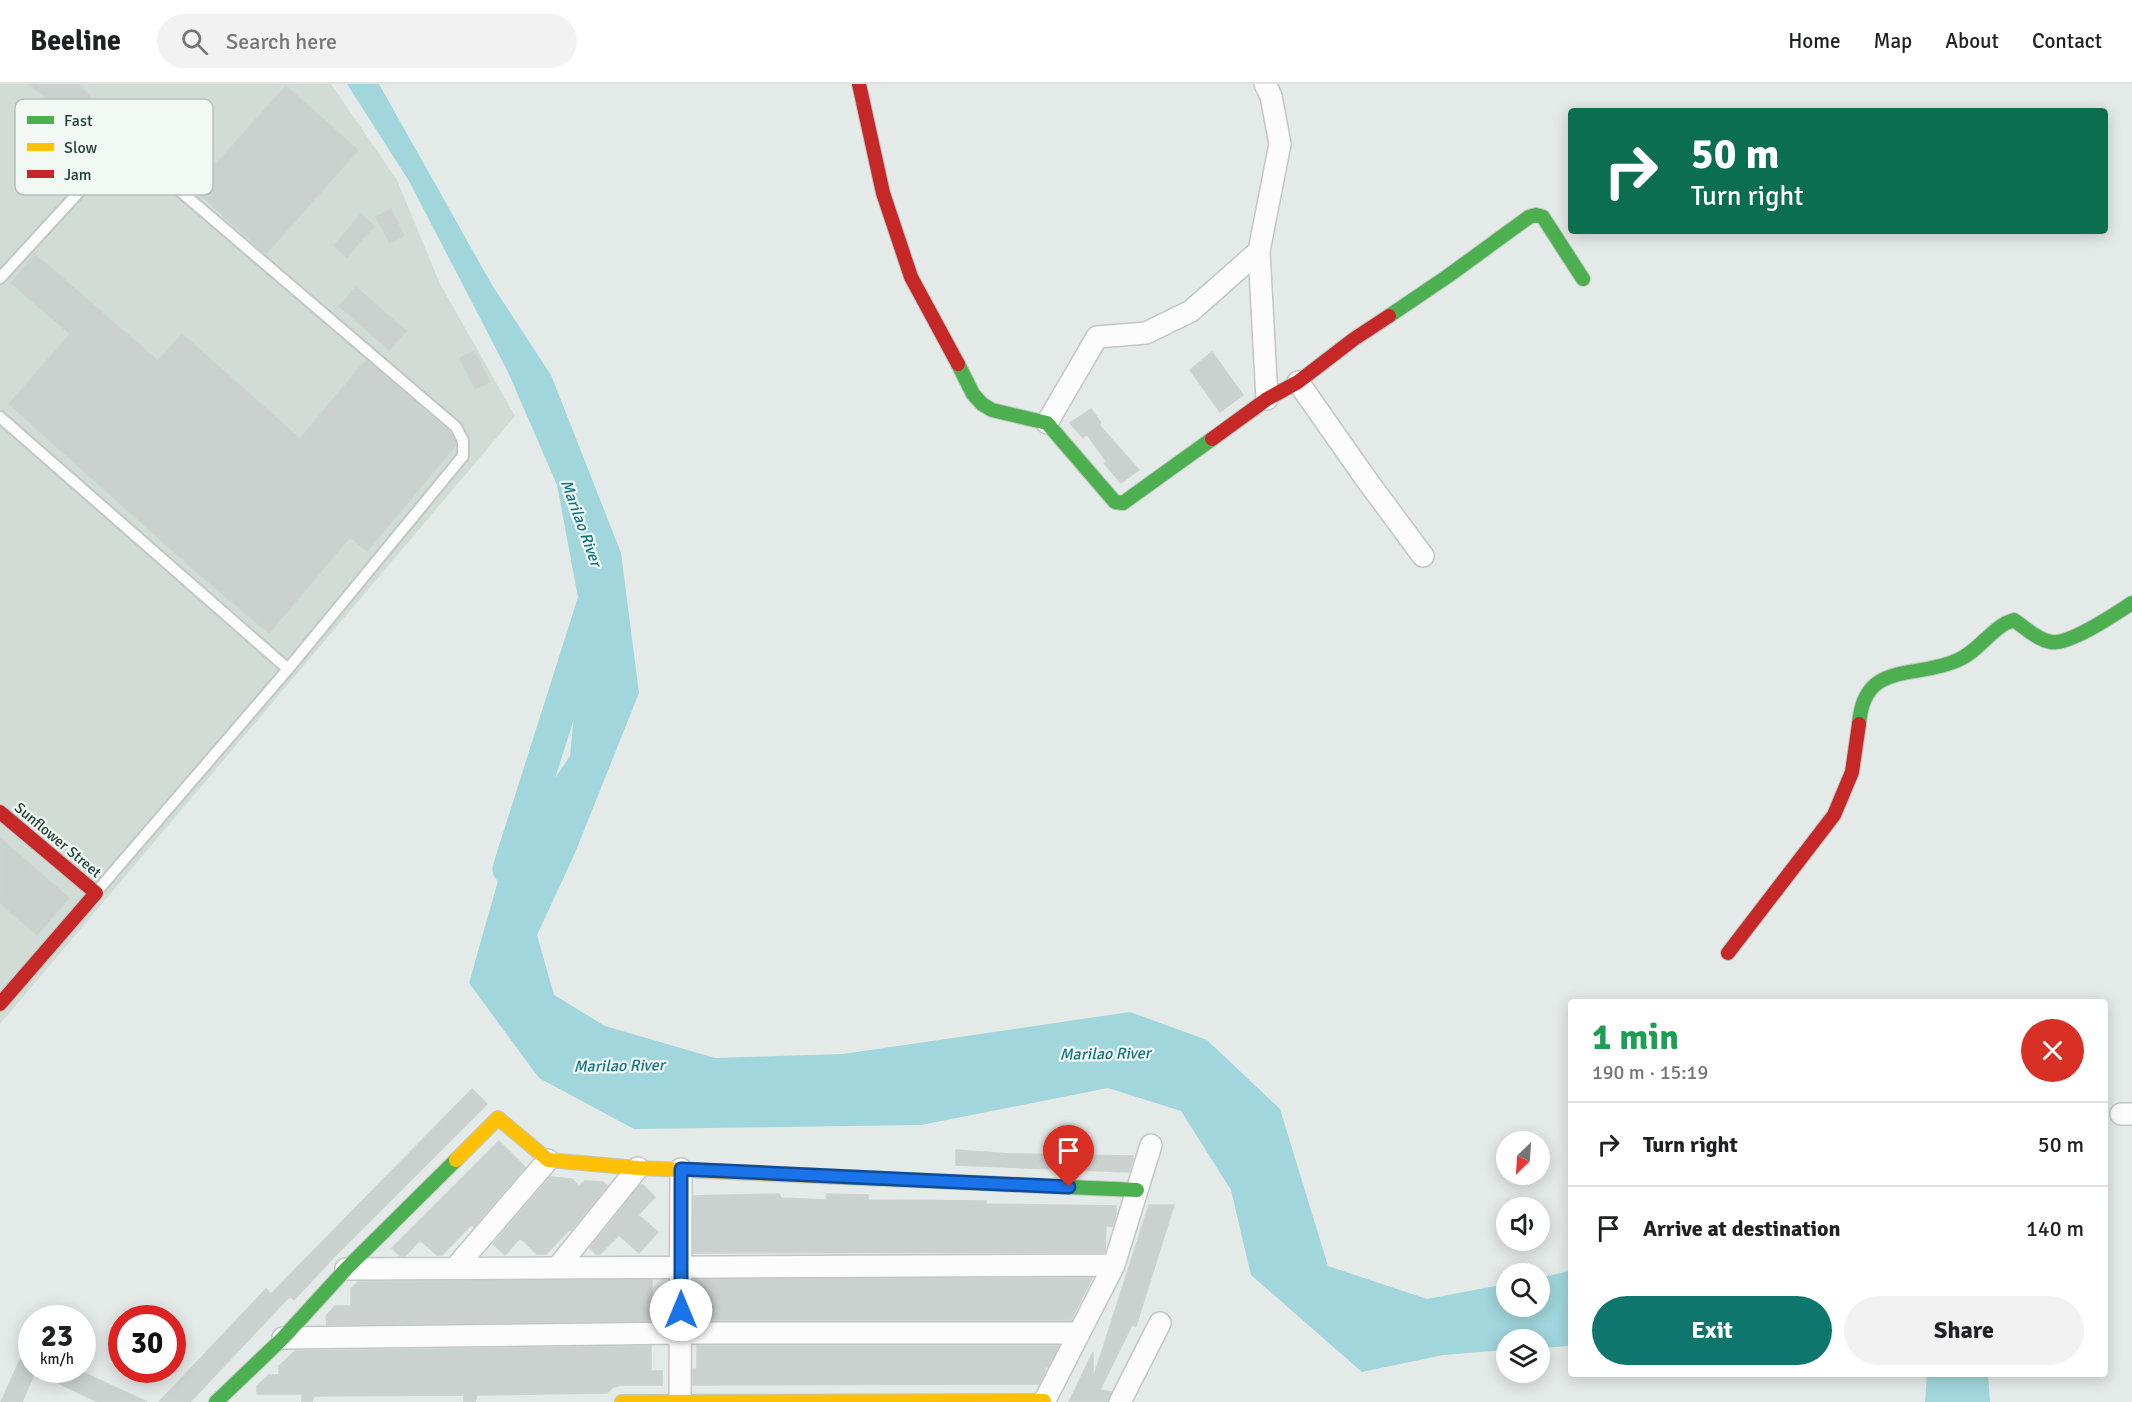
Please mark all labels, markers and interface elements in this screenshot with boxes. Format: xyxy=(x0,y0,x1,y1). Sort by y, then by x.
search box xyxy=(157,14,577,68)
text: Beeline xyxy=(30,24,121,58)
icon: search xyxy=(178,25,211,58)
text: Search here xyxy=(226,28,337,55)
text: Home xyxy=(1788,28,1841,54)
text: Map xyxy=(1874,28,1912,54)
text: About xyxy=(1945,28,1999,54)
text: Contact xyxy=(2032,28,2102,54)
legend xyxy=(15,99,213,195)
text: Fast xyxy=(64,111,93,131)
text: 50 m xyxy=(1691,129,1780,180)
icon: right xyxy=(1592,132,1670,210)
text: Slow xyxy=(64,138,98,158)
text: Jam xyxy=(64,165,92,185)
text: Turn right xyxy=(1691,180,1804,213)
water label: Marilao River xyxy=(556,477,607,571)
street label: Sunflower Street xyxy=(11,799,105,881)
text: 1 min xyxy=(1592,1015,1679,1060)
button: close xyxy=(2021,1019,2084,1082)
water label: Marilao River xyxy=(1059,1043,1153,1065)
water label: Marilao River xyxy=(573,1055,667,1077)
text: 190 m · 15:19 xyxy=(1592,1060,1708,1085)
pin xyxy=(1043,1125,1094,1187)
icon: right xyxy=(1592,1128,1625,1161)
north arrow xyxy=(1496,1131,1550,1185)
map controls xyxy=(1496,1131,1550,1383)
text: Turn right xyxy=(1643,1131,1738,1158)
text: 50 m xyxy=(2038,1131,2084,1158)
icon: arrive xyxy=(1052,1134,1085,1167)
button: sound xyxy=(1496,1197,1550,1251)
icon: arrive xyxy=(1592,1212,1625,1245)
text: Arrive at destination xyxy=(1643,1215,1840,1242)
text: 140 m xyxy=(2026,1215,2084,1242)
button: search xyxy=(1496,1263,1550,1317)
position arrow xyxy=(649,1278,713,1342)
button: Exit xyxy=(1592,1296,1832,1365)
button: Share xyxy=(1844,1296,2084,1365)
speed limit sign: 30 xyxy=(108,1305,186,1383)
text: 23 xyxy=(41,1318,73,1355)
button: layers xyxy=(1496,1329,1550,1383)
text: km/h xyxy=(40,1350,74,1368)

